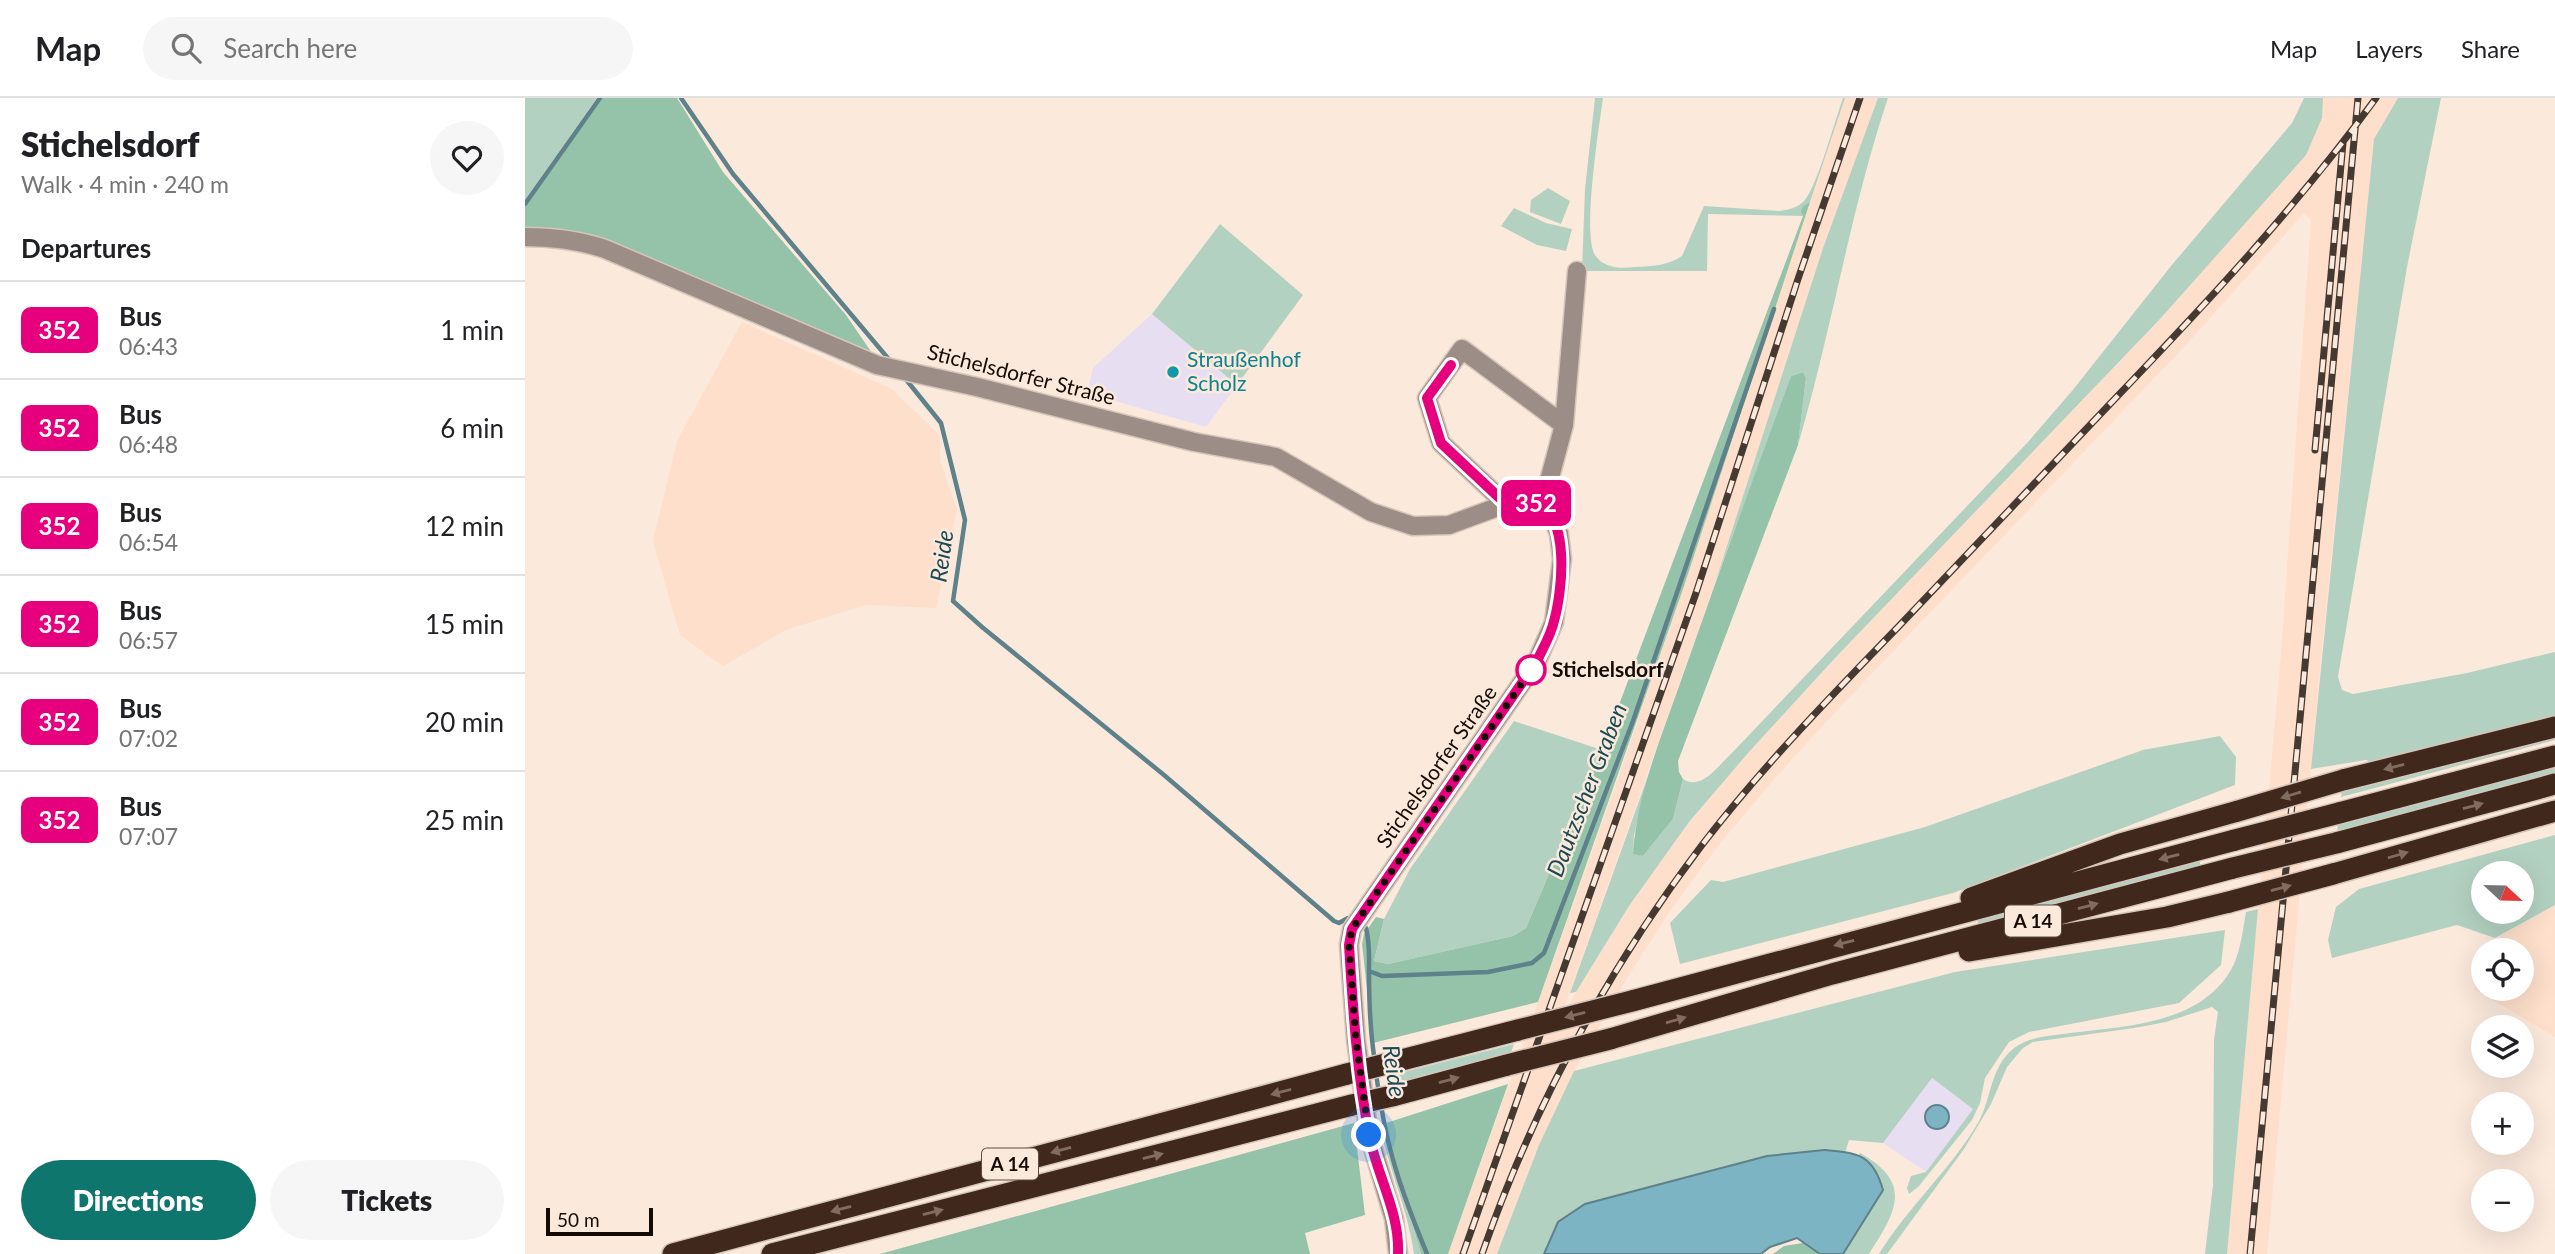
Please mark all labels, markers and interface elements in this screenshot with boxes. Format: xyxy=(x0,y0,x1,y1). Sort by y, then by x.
search box xyxy=(143,17,633,80)
text: Map xyxy=(35,28,101,68)
icon: search xyxy=(167,29,205,67)
text: Search here xyxy=(223,32,357,64)
text: Map xyxy=(2270,34,2317,63)
text: Layers xyxy=(2355,34,2423,63)
text: Share xyxy=(2461,34,2520,63)
button: heart xyxy=(430,121,504,195)
text: Stichelsdorf xyxy=(21,124,199,164)
text: Walk · 4 min · 240 m xyxy=(21,170,229,198)
text: Departures xyxy=(21,232,151,264)
text: Bus xyxy=(119,300,162,332)
text: 1 min xyxy=(440,314,504,346)
text: 352 xyxy=(39,315,80,344)
text: 06:43 xyxy=(119,332,178,360)
street label: Stichelsdorfer Straße xyxy=(925,338,1118,409)
place label: Straußenhof Scholz xyxy=(1187,346,1301,395)
marker: Straußenhof Scholz xyxy=(1165,364,1181,380)
text: Bus xyxy=(119,398,162,430)
text: 6 min xyxy=(440,412,504,444)
text: 352 xyxy=(39,413,80,442)
text: 06:48 xyxy=(119,430,178,458)
line badge: 352 xyxy=(1496,480,1576,526)
text: 352 xyxy=(1515,488,1557,517)
text: Bus xyxy=(119,496,162,528)
text: 12 min xyxy=(425,510,504,542)
text: 352 xyxy=(39,511,80,540)
text: 06:54 xyxy=(119,528,178,556)
water label: Reide xyxy=(924,528,959,584)
text: Bus xyxy=(119,594,162,626)
text: 15 min xyxy=(425,608,504,640)
text: 352 xyxy=(39,609,80,638)
text: 06:57 xyxy=(119,626,178,654)
marker: Stichelsdorf xyxy=(1516,655,1546,685)
place label: Stichelsdorf xyxy=(1552,656,1664,681)
street label: Stichelsdorfer Straße xyxy=(1370,680,1501,852)
text: Bus xyxy=(119,692,162,724)
water label: Dautzscher Graben xyxy=(1540,699,1632,880)
text: 20 min xyxy=(425,706,504,738)
text: 352 xyxy=(39,707,80,736)
text: 07:02 xyxy=(119,724,178,752)
one-way arrow xyxy=(2383,762,2405,773)
text: Bus xyxy=(119,790,162,822)
one-way arrow xyxy=(2280,791,2301,801)
one-way arrow xyxy=(2462,800,2484,811)
text: 25 min xyxy=(425,804,504,836)
text: 352 xyxy=(39,805,80,834)
text: 07:07 xyxy=(119,822,178,850)
one-way arrow xyxy=(2388,850,2409,860)
one-way arrow xyxy=(2158,852,2180,863)
north arrow xyxy=(2471,861,2534,924)
map controls xyxy=(2471,861,2534,1232)
one-way arrow xyxy=(2270,882,2292,893)
one-way arrow xyxy=(2078,901,2099,911)
road number: A 14 xyxy=(2005,906,2061,936)
button: locate xyxy=(2471,938,2534,1001)
one-way arrow xyxy=(1833,939,1854,949)
one-way arrow xyxy=(1564,1010,1586,1021)
one-way arrow xyxy=(1665,1014,1686,1024)
button: layers xyxy=(2471,1015,2534,1078)
water label: Reide xyxy=(1377,1043,1412,1099)
one-way arrow xyxy=(1439,1075,1460,1085)
one-way arrow xyxy=(1270,1087,1291,1097)
button: + xyxy=(2471,1092,2534,1155)
your location xyxy=(1351,1117,1386,1152)
one-way arrow xyxy=(1050,1145,1072,1156)
road number: A 14 xyxy=(982,1148,1038,1180)
one-way arrow xyxy=(1142,1150,1164,1161)
button: Directions xyxy=(21,1160,256,1240)
button: Tickets xyxy=(270,1160,504,1240)
button: − xyxy=(2471,1169,2534,1232)
one-way arrow xyxy=(830,1204,852,1215)
scale bar xyxy=(546,1205,653,1237)
one-way arrow xyxy=(922,1206,944,1217)
text: 50 m xyxy=(557,1208,600,1231)

